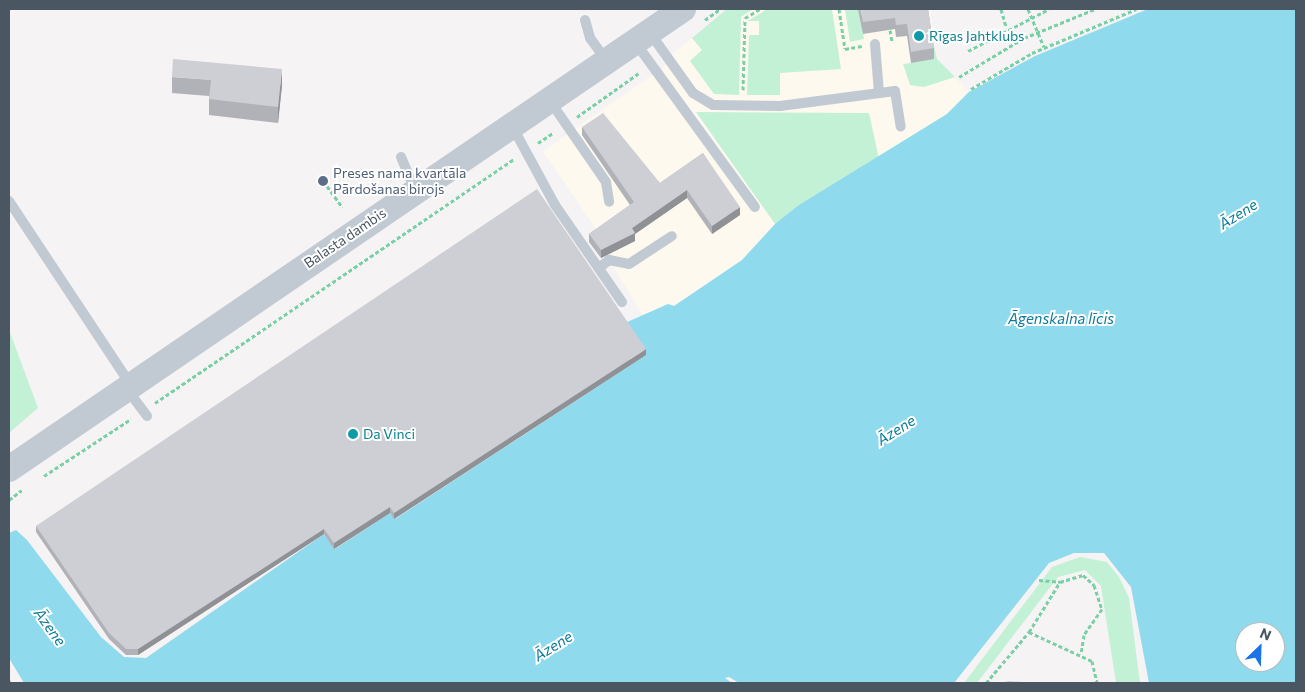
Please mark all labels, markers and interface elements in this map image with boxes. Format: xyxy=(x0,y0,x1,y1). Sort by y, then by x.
place label: Rīgas Jahtklubs xyxy=(929,28,1024,44)
marker: Rīgas Jahtklubs xyxy=(913,30,925,42)
place label: Preses nama kvartāla Pārdošanas birojs xyxy=(333,165,466,198)
marker: Preses nama kvartāla Pārdošanas birojs xyxy=(317,175,329,187)
water label: Āzene xyxy=(1215,195,1261,233)
street label: Balasta dambis xyxy=(301,204,389,272)
water label: Āgenskalna līcis xyxy=(1008,310,1114,328)
water label: Āzene xyxy=(873,411,919,449)
place label: Da Vinci xyxy=(363,426,415,442)
marker: Da Vinci xyxy=(347,428,359,440)
water label: Āzene xyxy=(30,605,70,649)
north arrow xyxy=(1235,622,1285,672)
text: N xyxy=(1258,624,1274,644)
water label: Āzene xyxy=(530,627,576,665)

